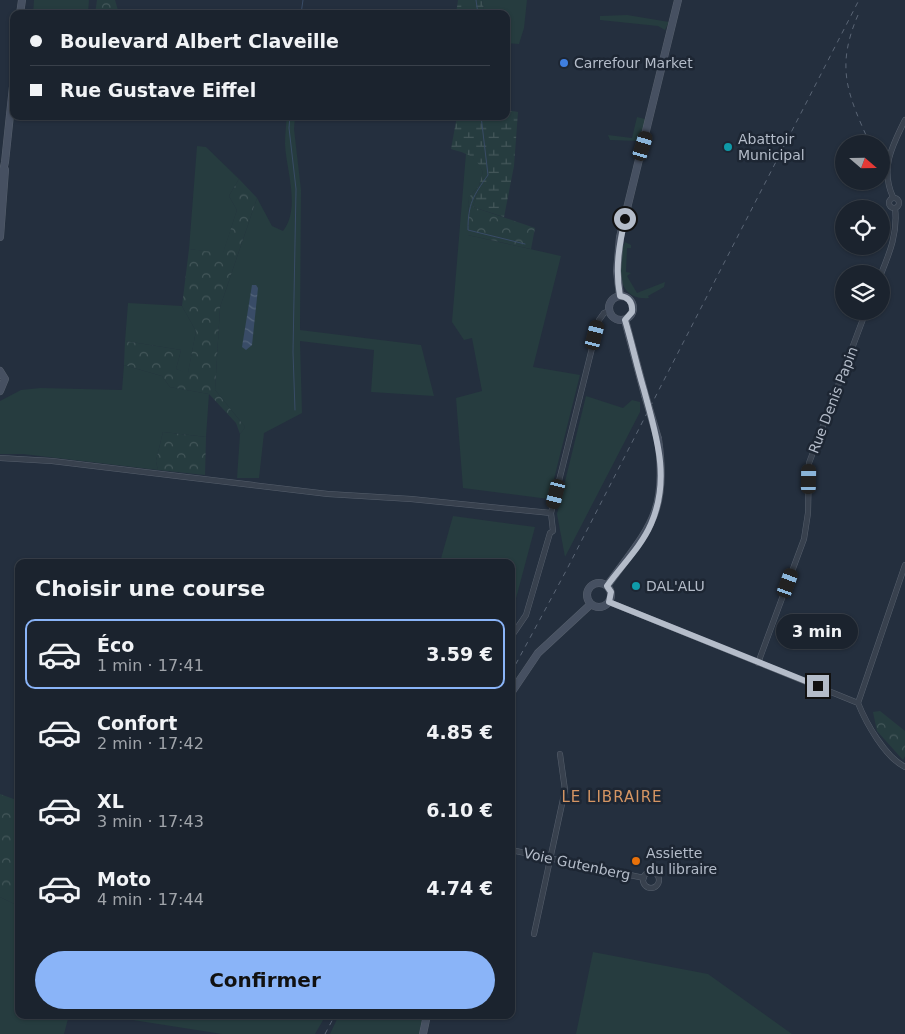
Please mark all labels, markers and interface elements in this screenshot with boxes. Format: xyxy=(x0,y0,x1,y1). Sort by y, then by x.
text: Boulevard Albert Claveille xyxy=(60,30,339,52)
place label: Carrefour Market xyxy=(574,55,693,71)
marker: Carrefour Market xyxy=(558,57,570,69)
text: Rue Gustave Eiffel xyxy=(60,79,256,101)
car xyxy=(631,129,654,163)
place label: Abattoir Municipal xyxy=(738,131,805,163)
north arrow xyxy=(835,135,890,190)
map controls xyxy=(835,135,890,320)
marker: Abattoir Municipal xyxy=(722,141,734,153)
button: locate xyxy=(835,200,890,255)
route start xyxy=(614,208,636,230)
button: layers xyxy=(835,265,890,320)
car xyxy=(584,319,605,351)
street label: Rue Denis Papin xyxy=(805,344,861,456)
car xyxy=(801,464,816,494)
car xyxy=(545,478,566,510)
car xyxy=(775,566,800,600)
text: Choisir une course xyxy=(35,576,265,601)
place label: DAL'ALU xyxy=(646,578,705,594)
marker: DAL'ALU xyxy=(630,580,642,592)
callout: 3 min xyxy=(777,614,859,648)
text: 3 min xyxy=(792,622,842,641)
icon: car xyxy=(37,632,82,677)
text: Éco xyxy=(97,634,134,656)
text: 3.59 € xyxy=(426,643,493,665)
text: 1 min · 17:41 xyxy=(97,656,204,675)
route end xyxy=(807,675,829,697)
icon: car xyxy=(37,710,82,755)
text: Confort xyxy=(97,712,177,734)
text: 4.85 € xyxy=(426,721,493,743)
text: 2 min · 17:42 xyxy=(97,734,204,753)
icon: car xyxy=(37,788,82,833)
district label: LE LIBRAIRE xyxy=(561,788,663,806)
text: XL xyxy=(97,790,124,812)
text: 6.10 € xyxy=(426,799,493,821)
text: 3 min · 17:43 xyxy=(97,812,204,831)
street label: Voie Gutenberg xyxy=(522,845,632,883)
place label: Assiette du libraire xyxy=(646,845,717,877)
marker: Assiette du libraire xyxy=(630,855,642,867)
icon: car xyxy=(37,866,82,911)
text: Moto xyxy=(97,868,151,890)
text: 4.74 € xyxy=(426,877,493,899)
text: 4 min · 17:44 xyxy=(97,890,204,909)
button: Confirmer xyxy=(35,951,495,1009)

